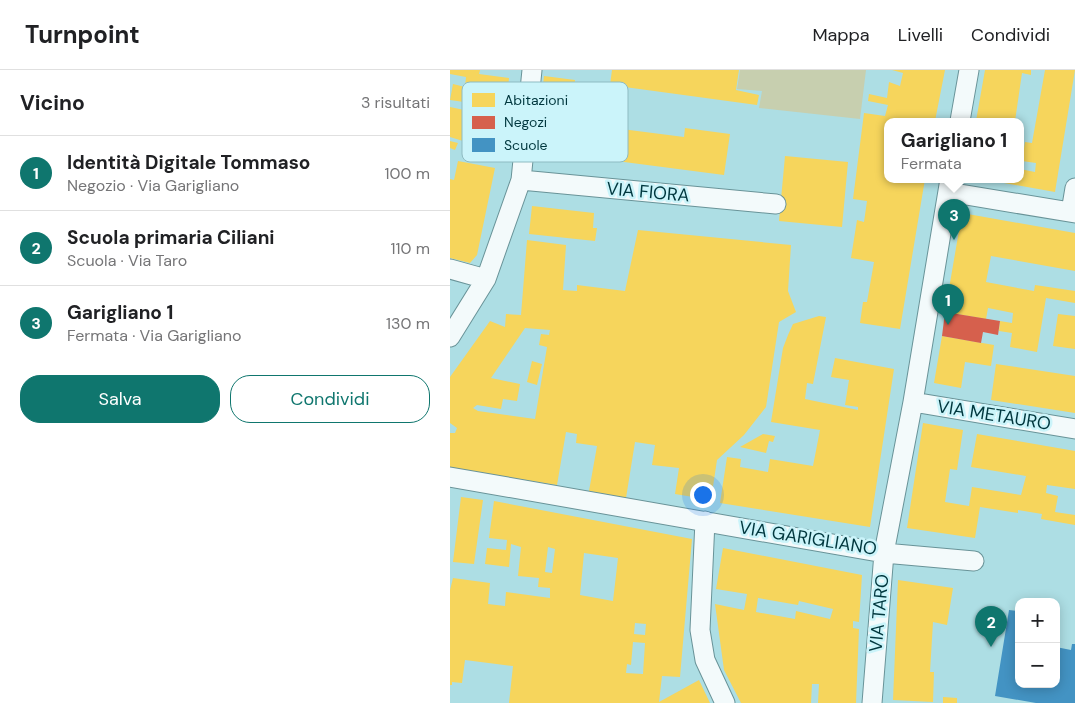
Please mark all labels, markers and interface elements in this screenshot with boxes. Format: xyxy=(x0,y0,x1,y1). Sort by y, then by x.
text: Turnpoint xyxy=(25,19,140,50)
text: Mappa xyxy=(812,23,870,47)
text: Livelli xyxy=(898,23,943,47)
text: Condividi xyxy=(971,23,1050,47)
legend xyxy=(462,82,628,162)
text: Vicino xyxy=(20,89,85,117)
text: Abitazioni xyxy=(504,91,568,109)
text: 3 risultati xyxy=(361,92,430,113)
text: Negozi xyxy=(504,113,547,131)
popup xyxy=(884,118,1024,183)
text: Garigliano 1 xyxy=(901,128,1007,153)
text: Scuole xyxy=(504,136,548,154)
text: Identità Digitale Tommaso xyxy=(67,150,310,175)
text: Fermata xyxy=(901,153,962,174)
text: 1 xyxy=(33,163,39,184)
text: 100 m xyxy=(385,163,430,184)
text: Negozio · Via Garigliano xyxy=(67,175,239,196)
street label: VIA FIORA xyxy=(605,176,691,208)
pin: 3 xyxy=(938,199,970,240)
text: Scuola primaria Ciliani xyxy=(67,225,275,250)
text: 2 xyxy=(31,238,41,259)
text: 110 m xyxy=(391,238,430,259)
text: Scuola · Via Taro xyxy=(67,250,187,271)
pin: 1 xyxy=(932,284,964,325)
text: Garigliano 1 xyxy=(67,300,173,325)
text: 3 xyxy=(31,313,41,334)
text: 130 m xyxy=(386,313,430,334)
text: Fermata · Via Garigliano xyxy=(67,325,241,346)
button: Salva xyxy=(20,375,220,423)
button: Condividi xyxy=(230,375,430,423)
street label: VIA METAURO xyxy=(935,394,1053,436)
your location xyxy=(690,482,716,508)
street label: VIA GARIGLIANO xyxy=(737,515,879,561)
street label: VIA TARO xyxy=(864,573,894,653)
map controls xyxy=(1015,598,1060,688)
button: + xyxy=(1015,598,1060,643)
pin: 2 xyxy=(975,606,1007,647)
button: − xyxy=(1015,643,1060,688)

